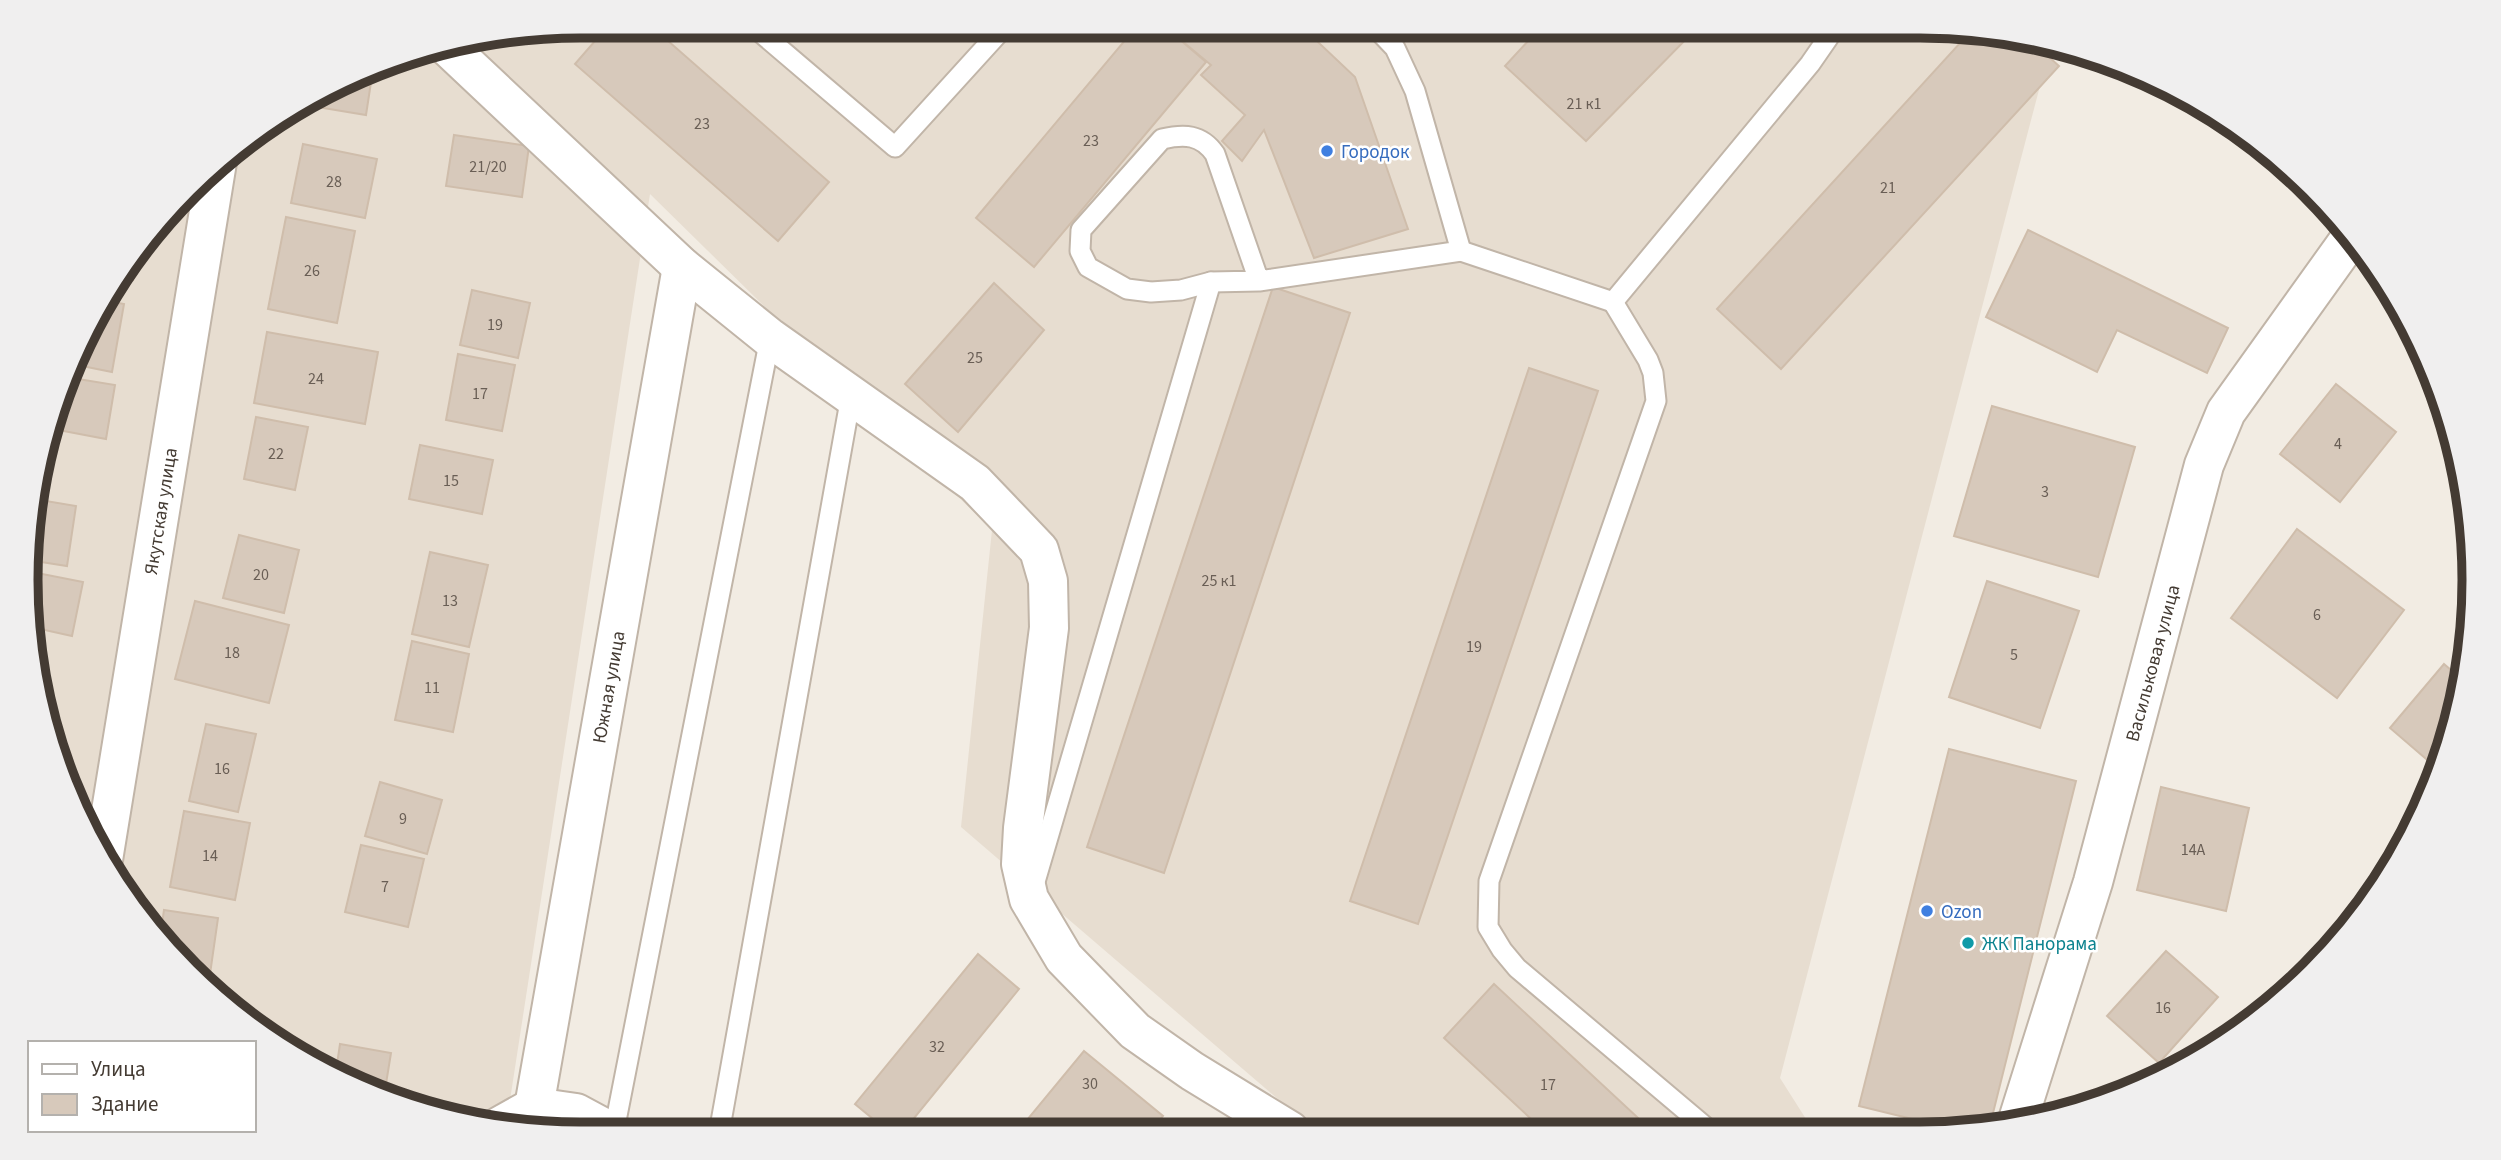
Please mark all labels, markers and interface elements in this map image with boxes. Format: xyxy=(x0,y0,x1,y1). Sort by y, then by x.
house number: 21 к1 xyxy=(1567,93,1602,115)
house number: 23 xyxy=(694,113,710,135)
house number: 23 xyxy=(1083,130,1099,152)
place label: Городок xyxy=(1341,139,1410,166)
marker: Городок xyxy=(1319,143,1335,159)
house number: 21/20 xyxy=(469,156,507,178)
house number: 28 xyxy=(326,171,342,193)
house number: 21 xyxy=(1880,177,1896,199)
house number: 26 xyxy=(304,260,320,282)
house number: 19 xyxy=(487,314,503,336)
house number: 25 xyxy=(967,347,983,369)
house number: 24 xyxy=(308,368,324,390)
house number: 17 xyxy=(472,383,488,405)
house number: 4 xyxy=(2334,433,2342,455)
house number: 22 xyxy=(268,443,284,465)
street label: Якутская улица xyxy=(138,446,185,577)
house number: 15 xyxy=(443,470,459,492)
house number: 3 xyxy=(2041,481,2049,503)
house number: 20 xyxy=(253,564,269,586)
house number: 25 к1 xyxy=(1202,570,1237,592)
street label: Васильковая улица xyxy=(2120,582,2187,745)
house number: 13 xyxy=(442,590,458,612)
house number: 6 xyxy=(2313,604,2321,626)
street label: Южная улица xyxy=(586,629,633,746)
house number: 19 xyxy=(1466,636,1482,658)
house number: 18 xyxy=(224,642,240,664)
house number: 5 xyxy=(2010,644,2018,666)
house number: 11 xyxy=(424,677,440,699)
house number: 16 xyxy=(214,758,230,780)
house number: 9 xyxy=(399,808,407,830)
house number: 14А xyxy=(2181,839,2206,861)
house number: 14 xyxy=(202,845,218,867)
house number: 7 xyxy=(381,876,389,898)
place label: Ozon xyxy=(1941,899,1982,926)
marker: Ozon xyxy=(1919,903,1935,919)
place label: ЖК Панорама xyxy=(1982,931,2097,958)
marker: ЖК Панорама xyxy=(1960,935,1976,951)
house number: 16 xyxy=(2155,997,2171,1019)
house number: 32 xyxy=(929,1036,945,1058)
legend xyxy=(28,1041,256,1132)
text: Улица xyxy=(91,1054,146,1084)
house number: 30 xyxy=(1082,1073,1098,1095)
house number: 17 xyxy=(1540,1074,1556,1096)
text: Здание xyxy=(91,1089,159,1119)

